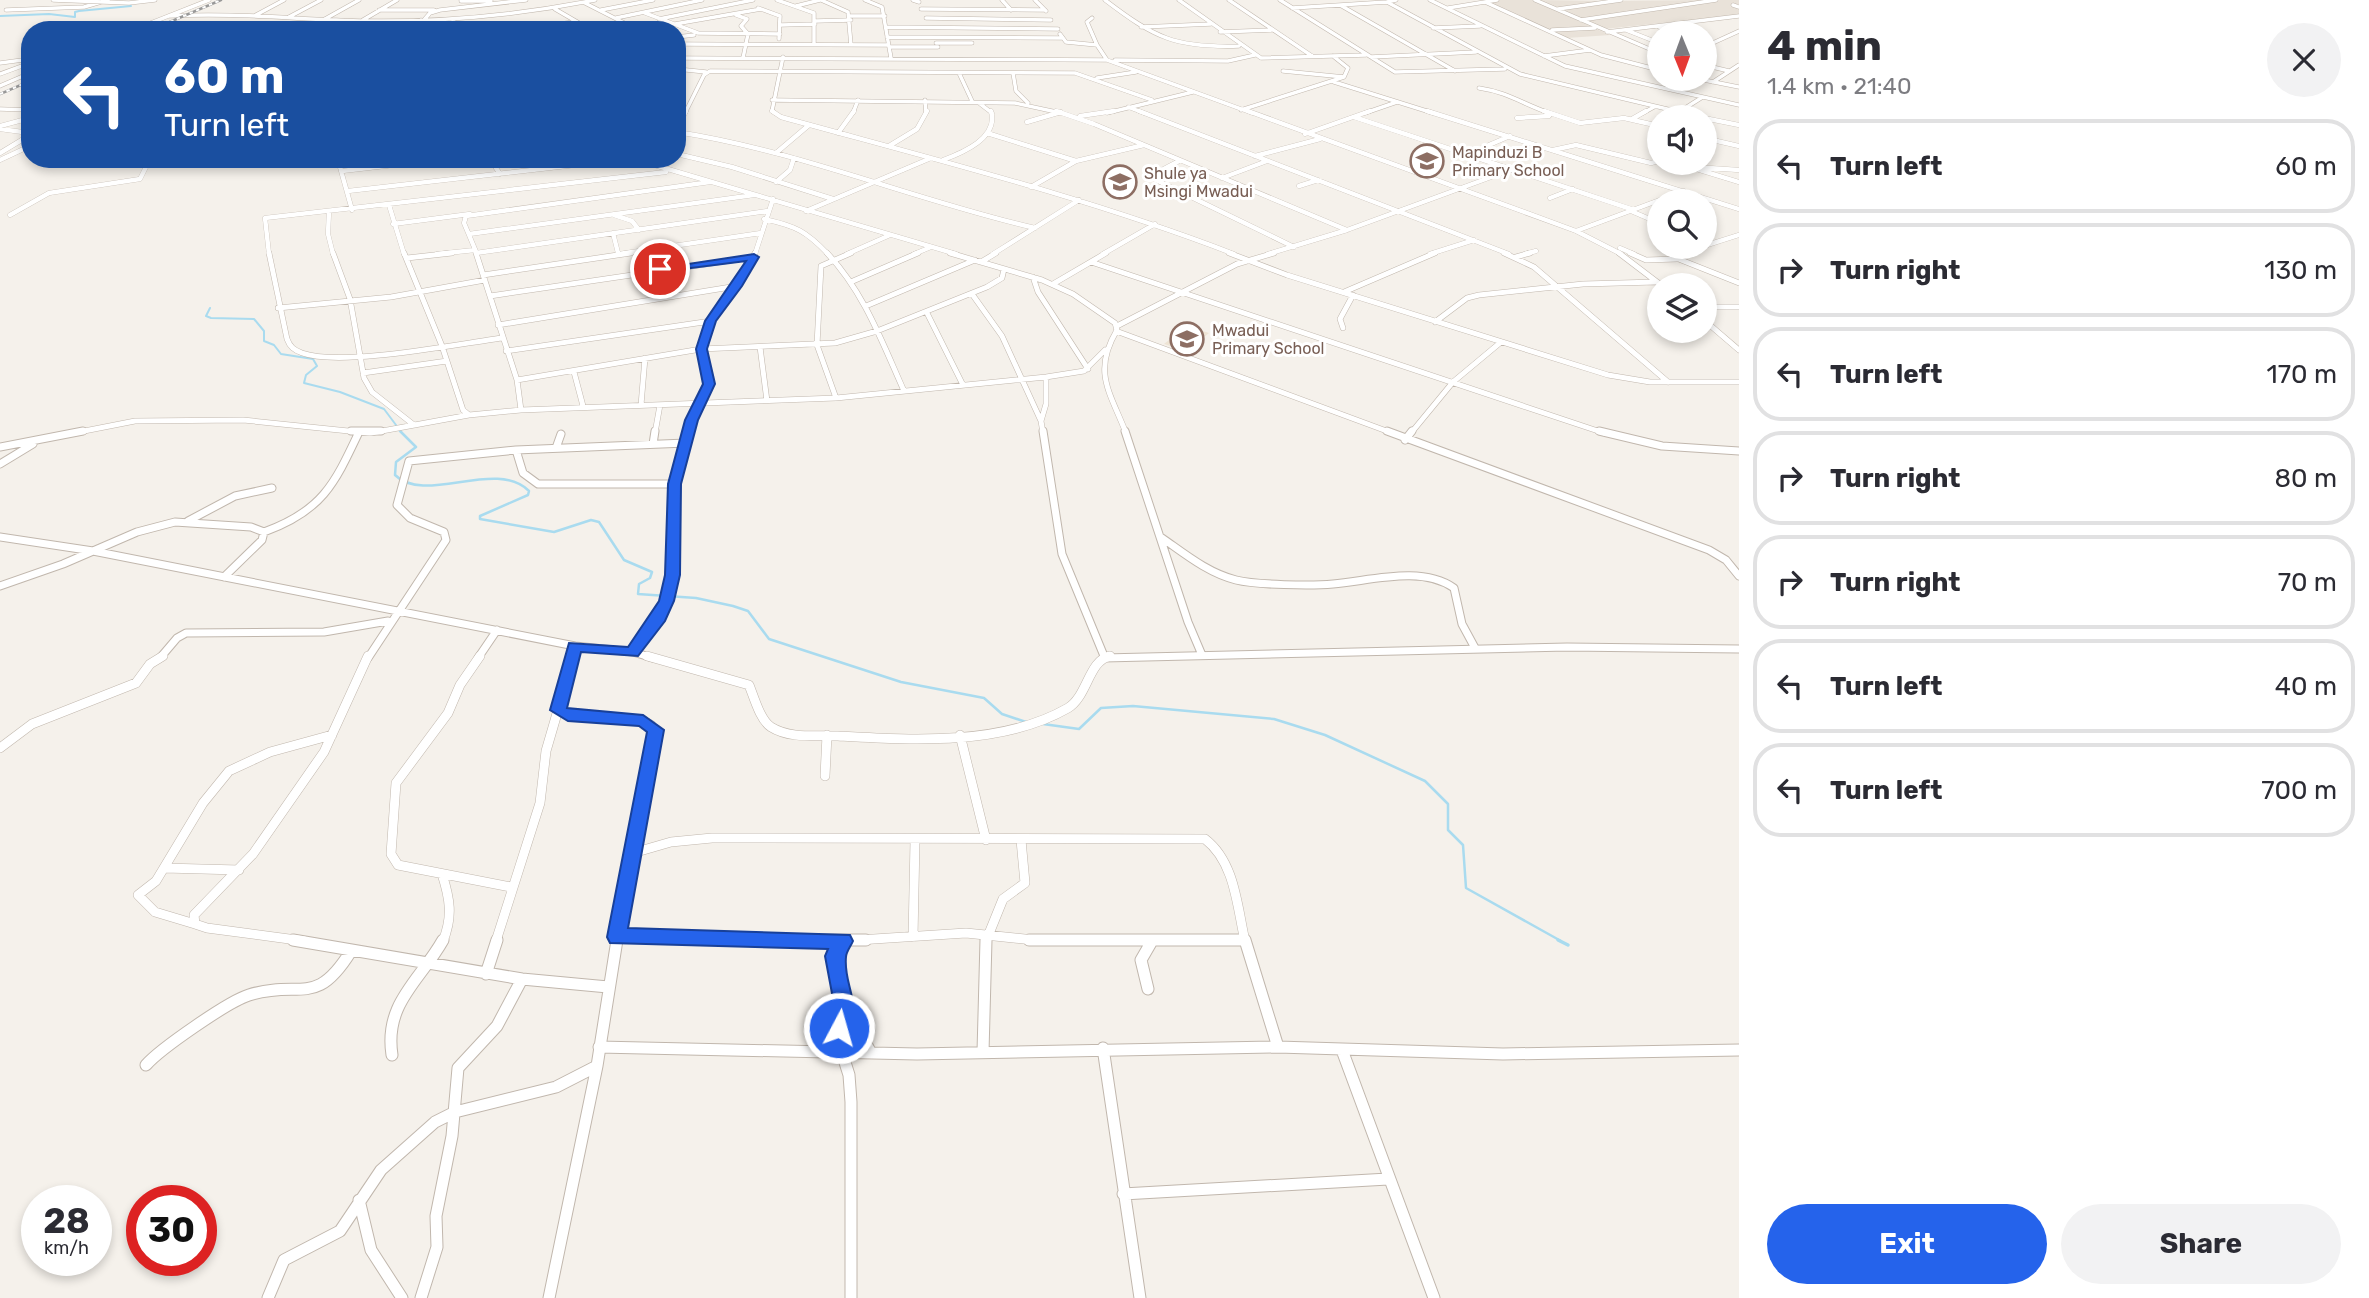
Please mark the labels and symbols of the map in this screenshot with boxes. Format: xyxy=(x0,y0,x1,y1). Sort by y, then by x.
north arrow xyxy=(1647,21,1717,91)
school or university icon: Mapinduzi B Primary School xyxy=(1408,142,1446,180)
place label: Mapinduzi B Primary School xyxy=(1452,143,1564,180)
school or university icon: Shule ya Msingi Mwadui xyxy=(1101,163,1139,201)
place label: Shule ya Msingi Mwadui xyxy=(1144,164,1253,201)
pin xyxy=(630,239,690,299)
school or university icon: Mwadui Primary School xyxy=(1168,320,1206,358)
place label: Mwadui Primary School xyxy=(1212,321,1324,358)
position arrow xyxy=(802,991,876,1065)
speed limit sign: 30 xyxy=(126,1185,217,1276)

